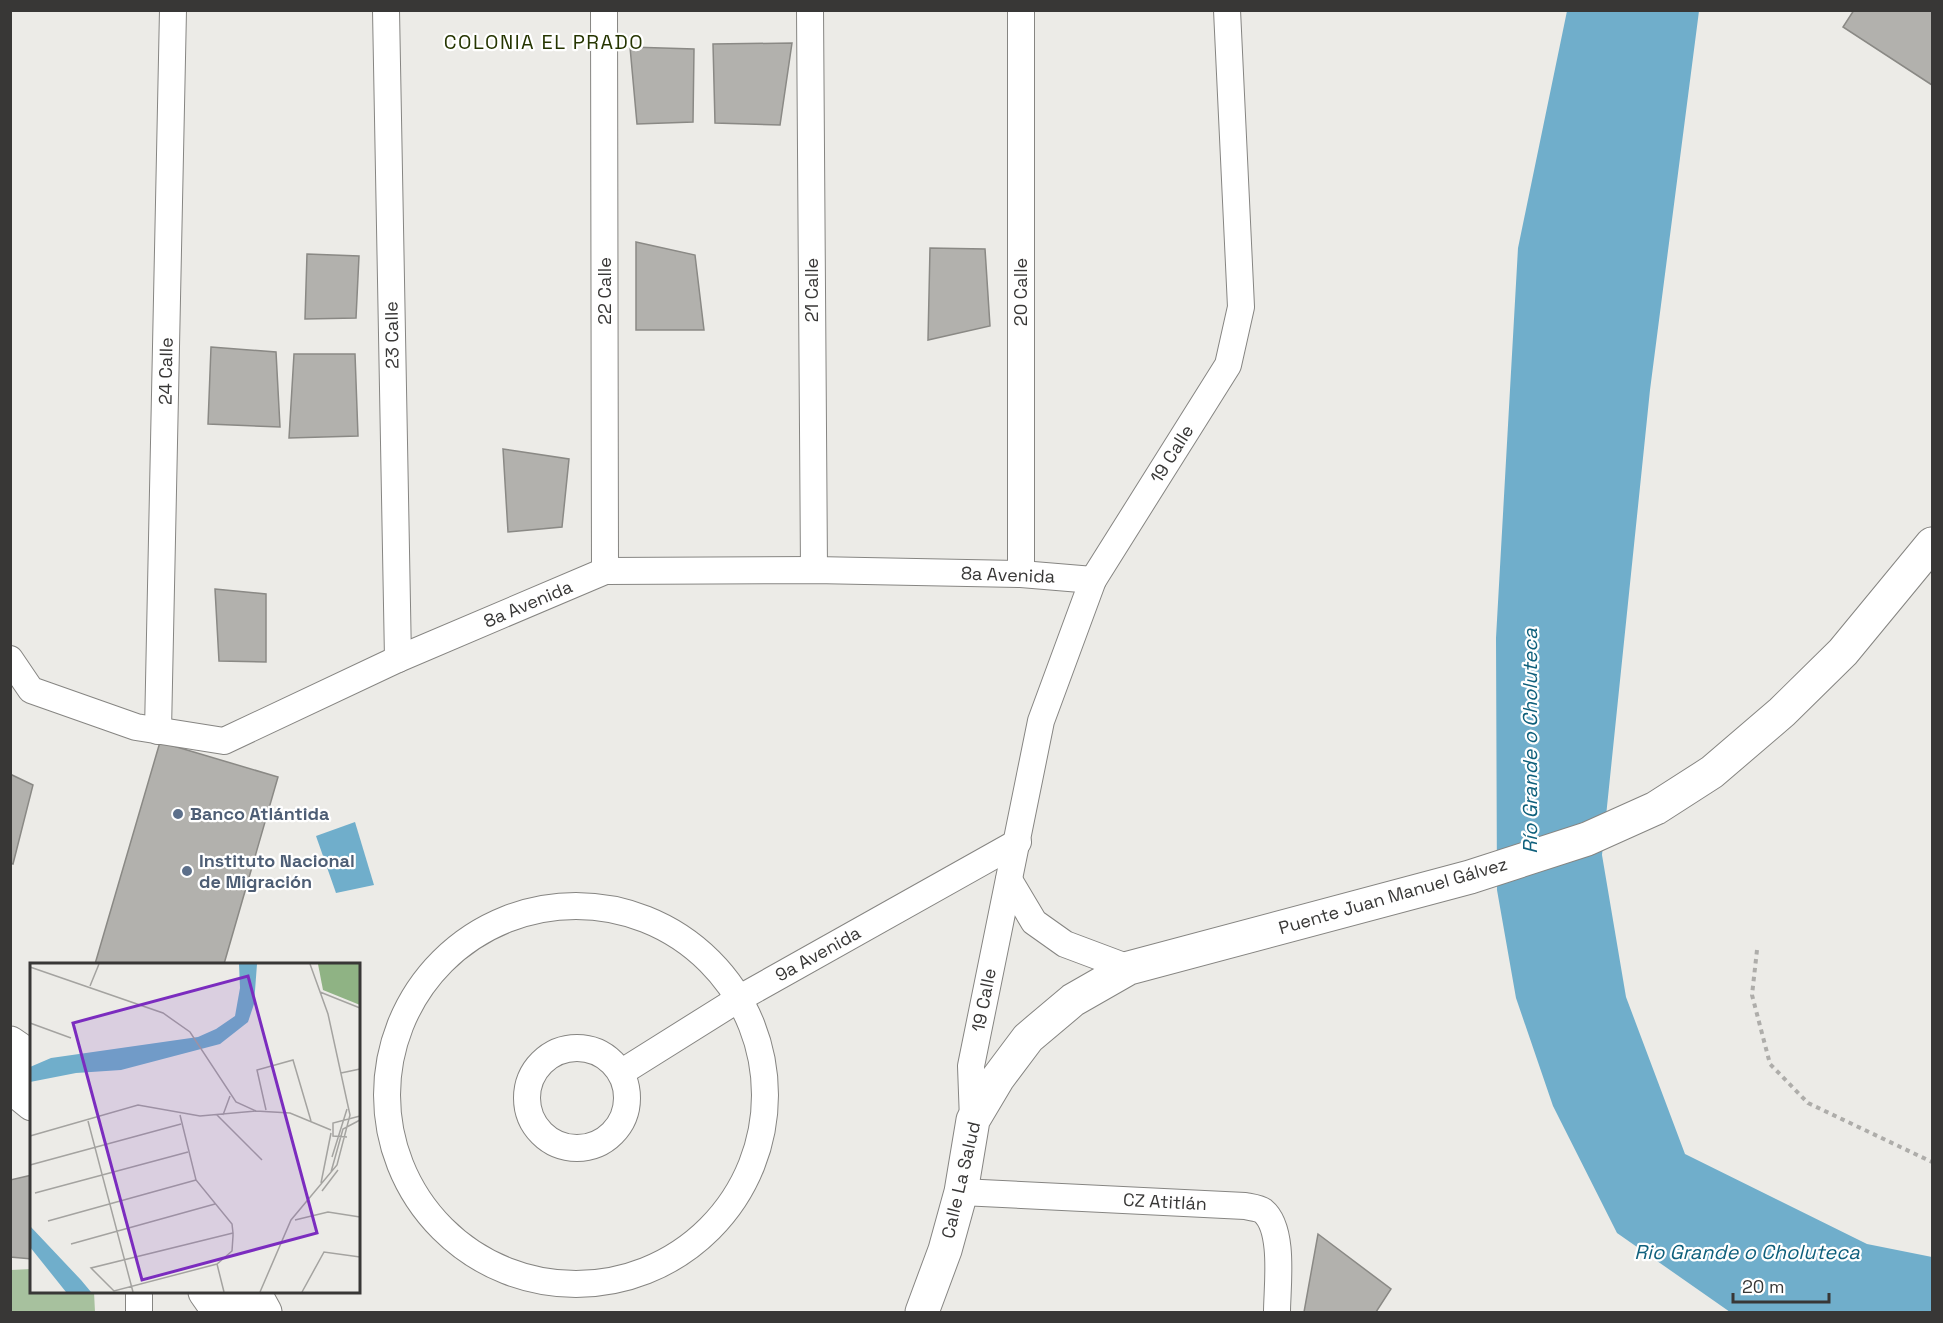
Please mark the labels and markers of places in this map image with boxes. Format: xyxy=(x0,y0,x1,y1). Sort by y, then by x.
place label: Banco Atlántida xyxy=(190,802,330,825)
marker: Banco Atlántida xyxy=(171,807,185,821)
place label: Instituto Nacional de Migración xyxy=(199,849,355,893)
marker: Instituto Nacional de Migración xyxy=(180,864,194,878)

